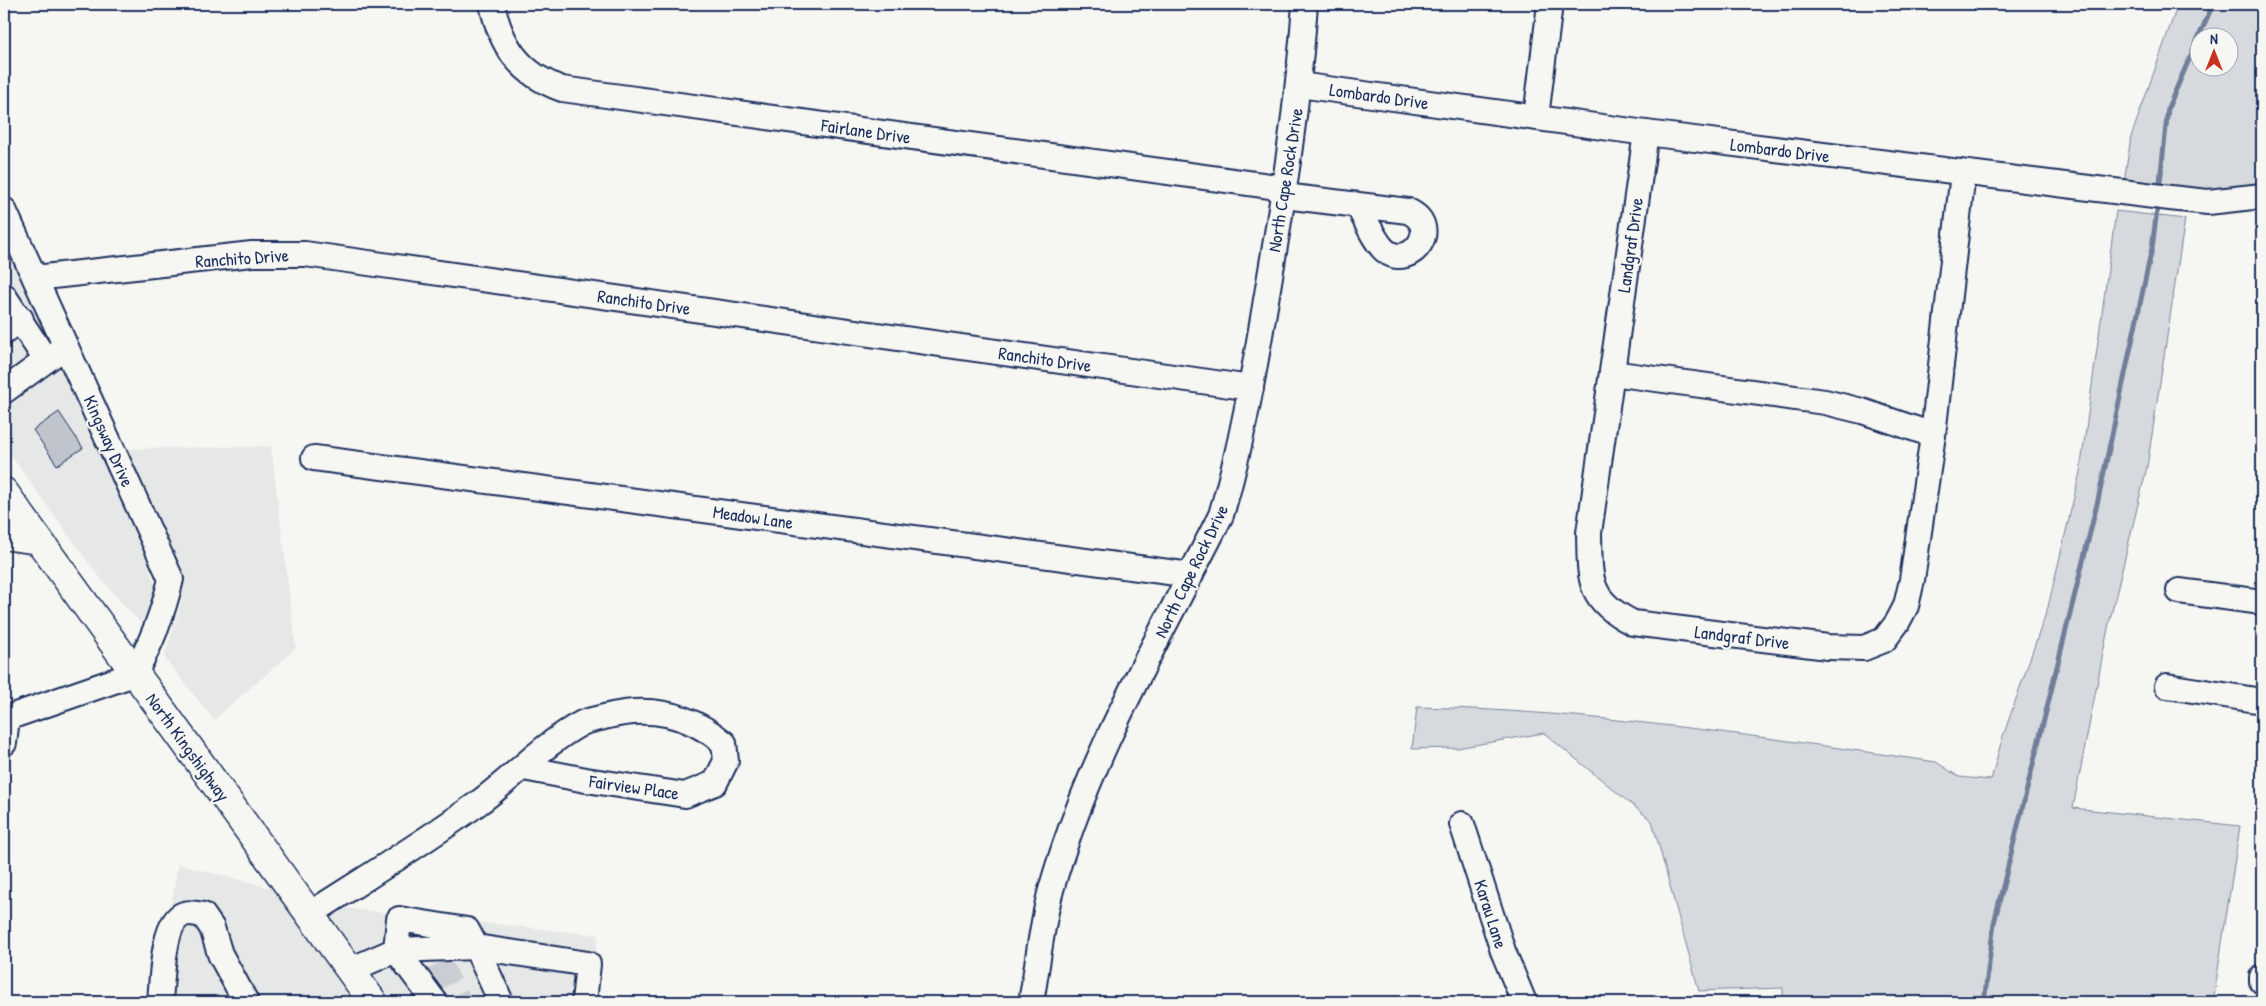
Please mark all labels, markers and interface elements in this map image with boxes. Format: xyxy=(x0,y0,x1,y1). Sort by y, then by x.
north arrow xyxy=(2188,28,2238,78)
text: N xyxy=(2210,29,2218,48)
street label: Lombardo Drive xyxy=(1328,77,1430,115)
street label: North Cape Rock Drive xyxy=(1261,106,1309,254)
street label: Fairlane Drive xyxy=(819,112,912,150)
street label: Lombardo Drive xyxy=(1729,132,1831,168)
street label: Landgraf Drive xyxy=(1611,196,1649,294)
street label: Ranchito Drive xyxy=(195,242,289,274)
street label: Ranchito Drive xyxy=(596,283,692,321)
street label: Ranchito Drive xyxy=(997,340,1093,378)
street label: Kingsway Drive xyxy=(78,391,140,491)
street label: Meadow Lane xyxy=(711,499,795,535)
street label: North Cape Rock Drive xyxy=(1148,500,1234,642)
street label: Landgraf Drive xyxy=(1693,619,1791,655)
street label: North Kingshighway xyxy=(140,688,236,807)
street label: Fairview Place xyxy=(587,768,680,806)
street label: Karau Lane xyxy=(1468,876,1514,952)

